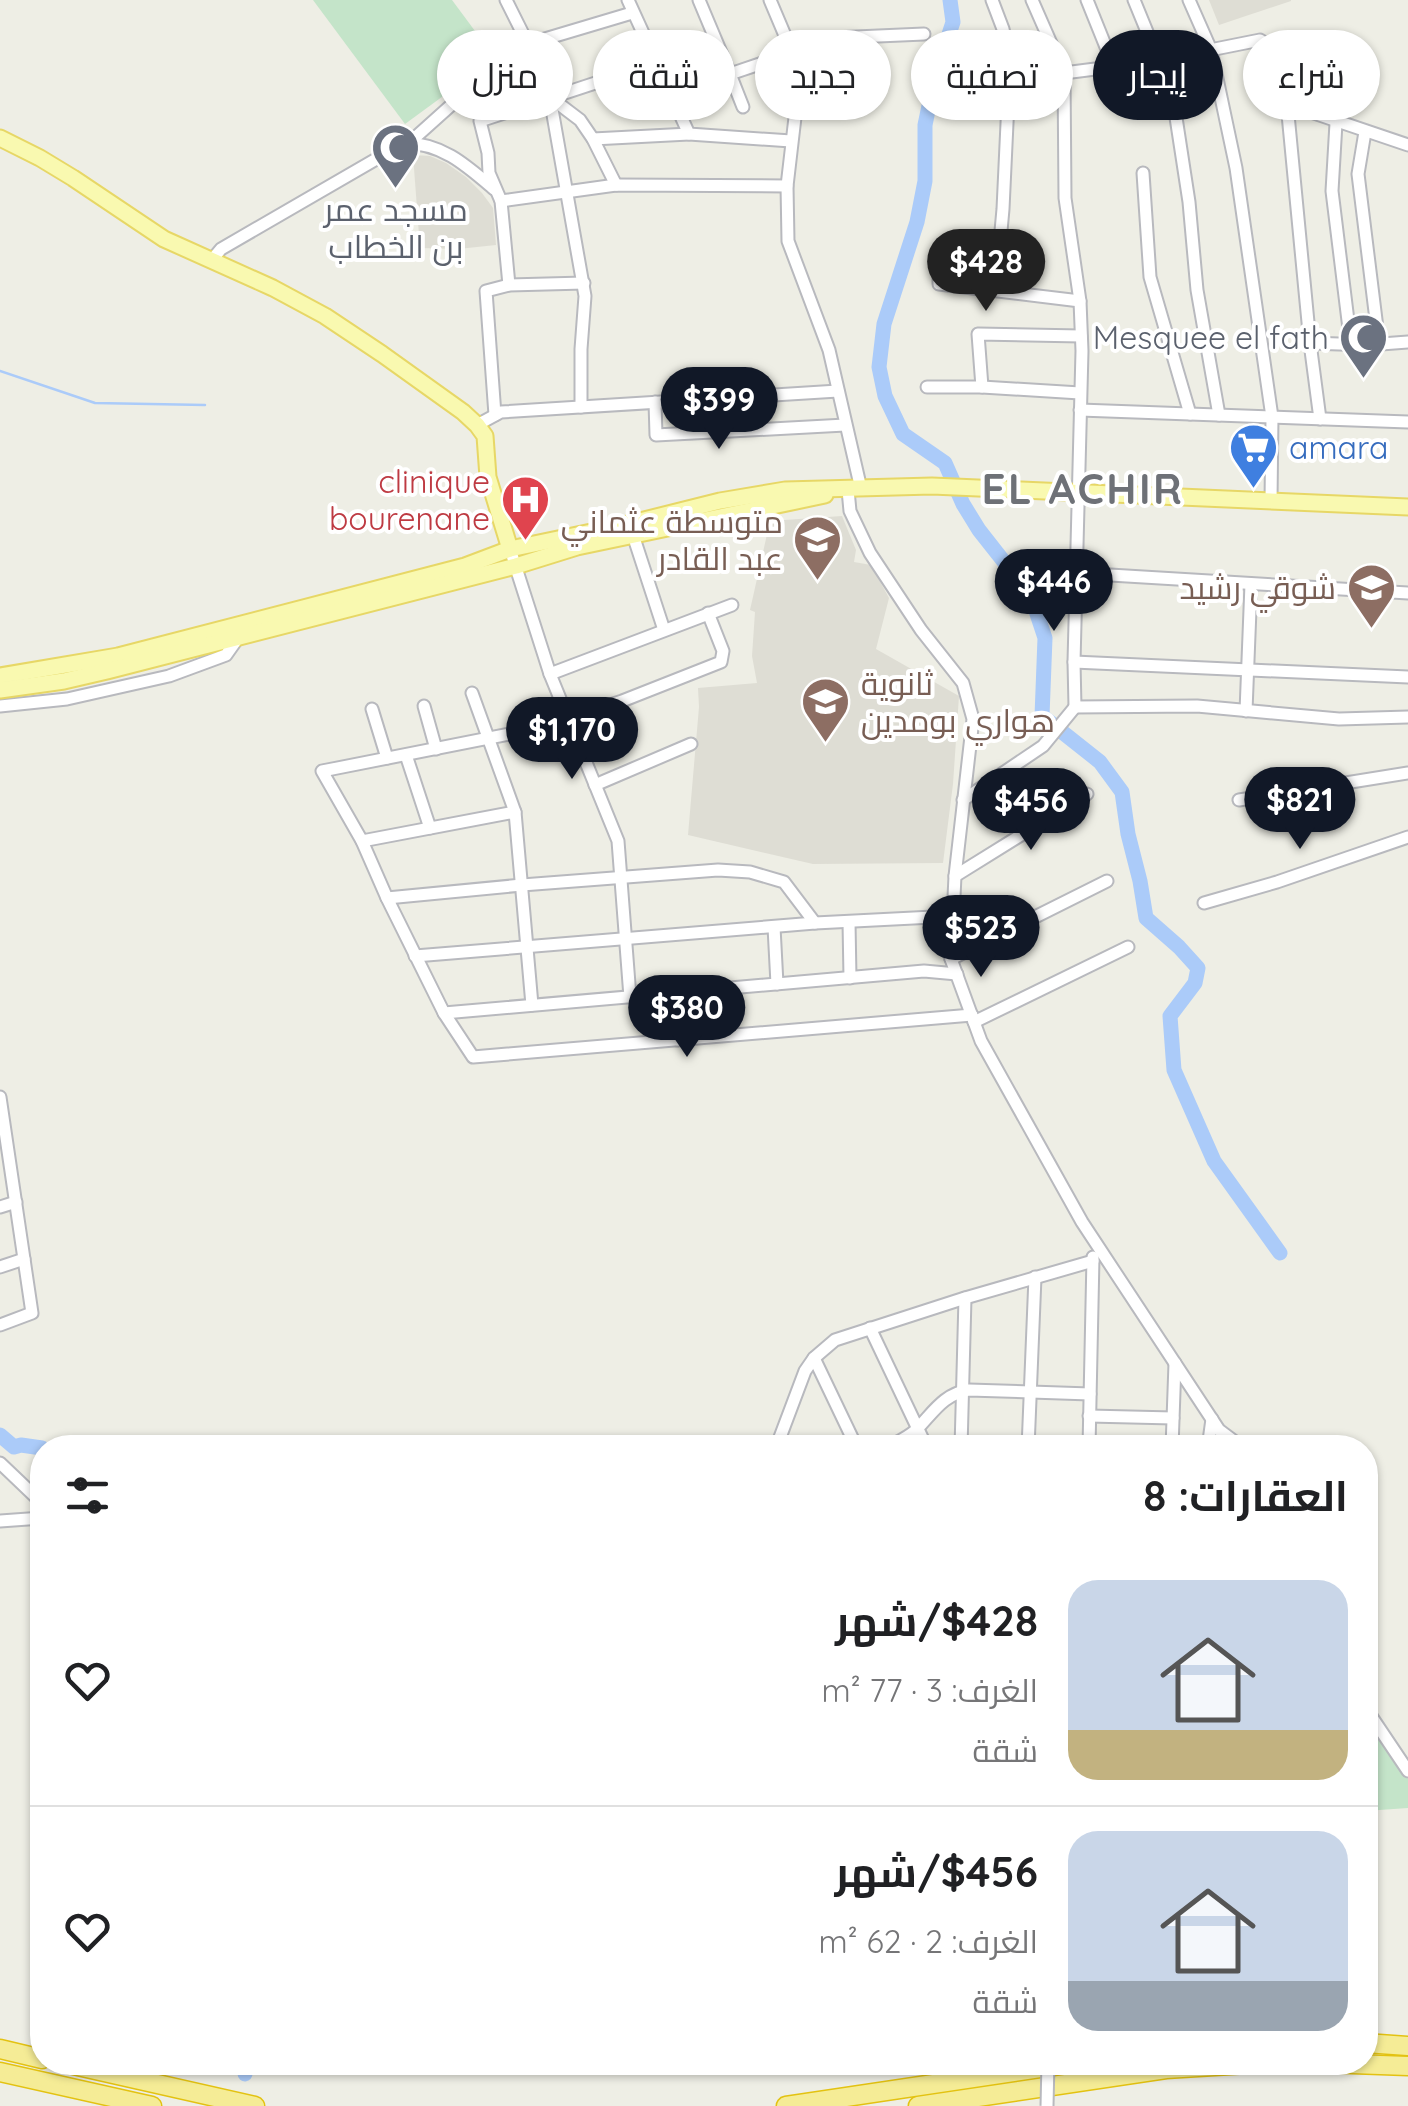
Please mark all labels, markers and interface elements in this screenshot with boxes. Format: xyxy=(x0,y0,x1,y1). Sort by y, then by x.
chip: منزل xyxy=(437,30,573,120)
chip: شقة xyxy=(593,30,735,120)
chip: جديد xyxy=(755,30,891,120)
chip: تصفية xyxy=(911,30,1073,120)
chip: إيجار xyxy=(1093,30,1223,120)
chip: شراء xyxy=(1243,30,1380,120)
mosque icon: مسجد عمر بن الخطاب xyxy=(370,122,422,190)
place label: مسجد عمر بن الخطاب xyxy=(322,189,468,266)
pin: $428 xyxy=(927,229,1045,314)
text: $428 xyxy=(949,241,1023,281)
mosque icon: Mesquee el fath xyxy=(1338,312,1390,380)
place label: Mesquee el fath xyxy=(1093,317,1329,357)
pin: $399 xyxy=(660,367,778,452)
text: $399 xyxy=(683,379,755,419)
supermarket icon: amara xyxy=(1228,422,1280,490)
place label: amara xyxy=(1289,427,1388,467)
place label: clinique bourenane xyxy=(329,461,490,538)
district label: EL ACHIR xyxy=(982,462,1184,515)
hospital icon: clinique bourenane xyxy=(499,474,551,542)
place label: متوسطة عثماني عبد القادر xyxy=(561,501,783,578)
school or university icon: متوسطة عثماني عبد القادر xyxy=(792,514,844,582)
pin: $446 xyxy=(995,549,1113,634)
text: $446 xyxy=(1017,561,1091,601)
school or university icon: شوقي رشيد xyxy=(1345,562,1397,630)
place label: شوقي رشيد xyxy=(1180,567,1336,613)
place label: ثانوية هواري بومدين xyxy=(861,663,1055,746)
school or university icon: ثانوية هواري بومدين xyxy=(800,676,852,744)
pin: $1,170 xyxy=(491,697,653,782)
text: $1,170 xyxy=(528,709,616,749)
pin: $821 xyxy=(1241,767,1359,852)
pin: $456 xyxy=(972,768,1090,853)
text: $821 xyxy=(1266,779,1334,819)
text: $456 xyxy=(994,780,1068,820)
pin: $523 xyxy=(922,895,1040,980)
text: $523 xyxy=(945,907,1017,947)
pin: $380 xyxy=(628,975,746,1060)
text: $380 xyxy=(650,987,724,1027)
icon: filters xyxy=(60,1468,115,1523)
text: العقارات: 8 xyxy=(1143,1469,1348,1522)
text: $428/شهر xyxy=(835,1594,1038,1647)
icon: home xyxy=(1148,1620,1268,1740)
icon: heart xyxy=(60,1653,115,1708)
text: الغرف: 3 · 77 m² xyxy=(821,1670,1038,1710)
text: شقة xyxy=(973,1730,1038,1770)
text: $456/شهر xyxy=(835,1845,1038,1898)
icon: home xyxy=(1148,1871,1268,1991)
icon: heart xyxy=(60,1904,115,1959)
text: الغرف: 2 · 62 m² xyxy=(818,1921,1038,1961)
text: شقة xyxy=(973,1981,1038,2021)

